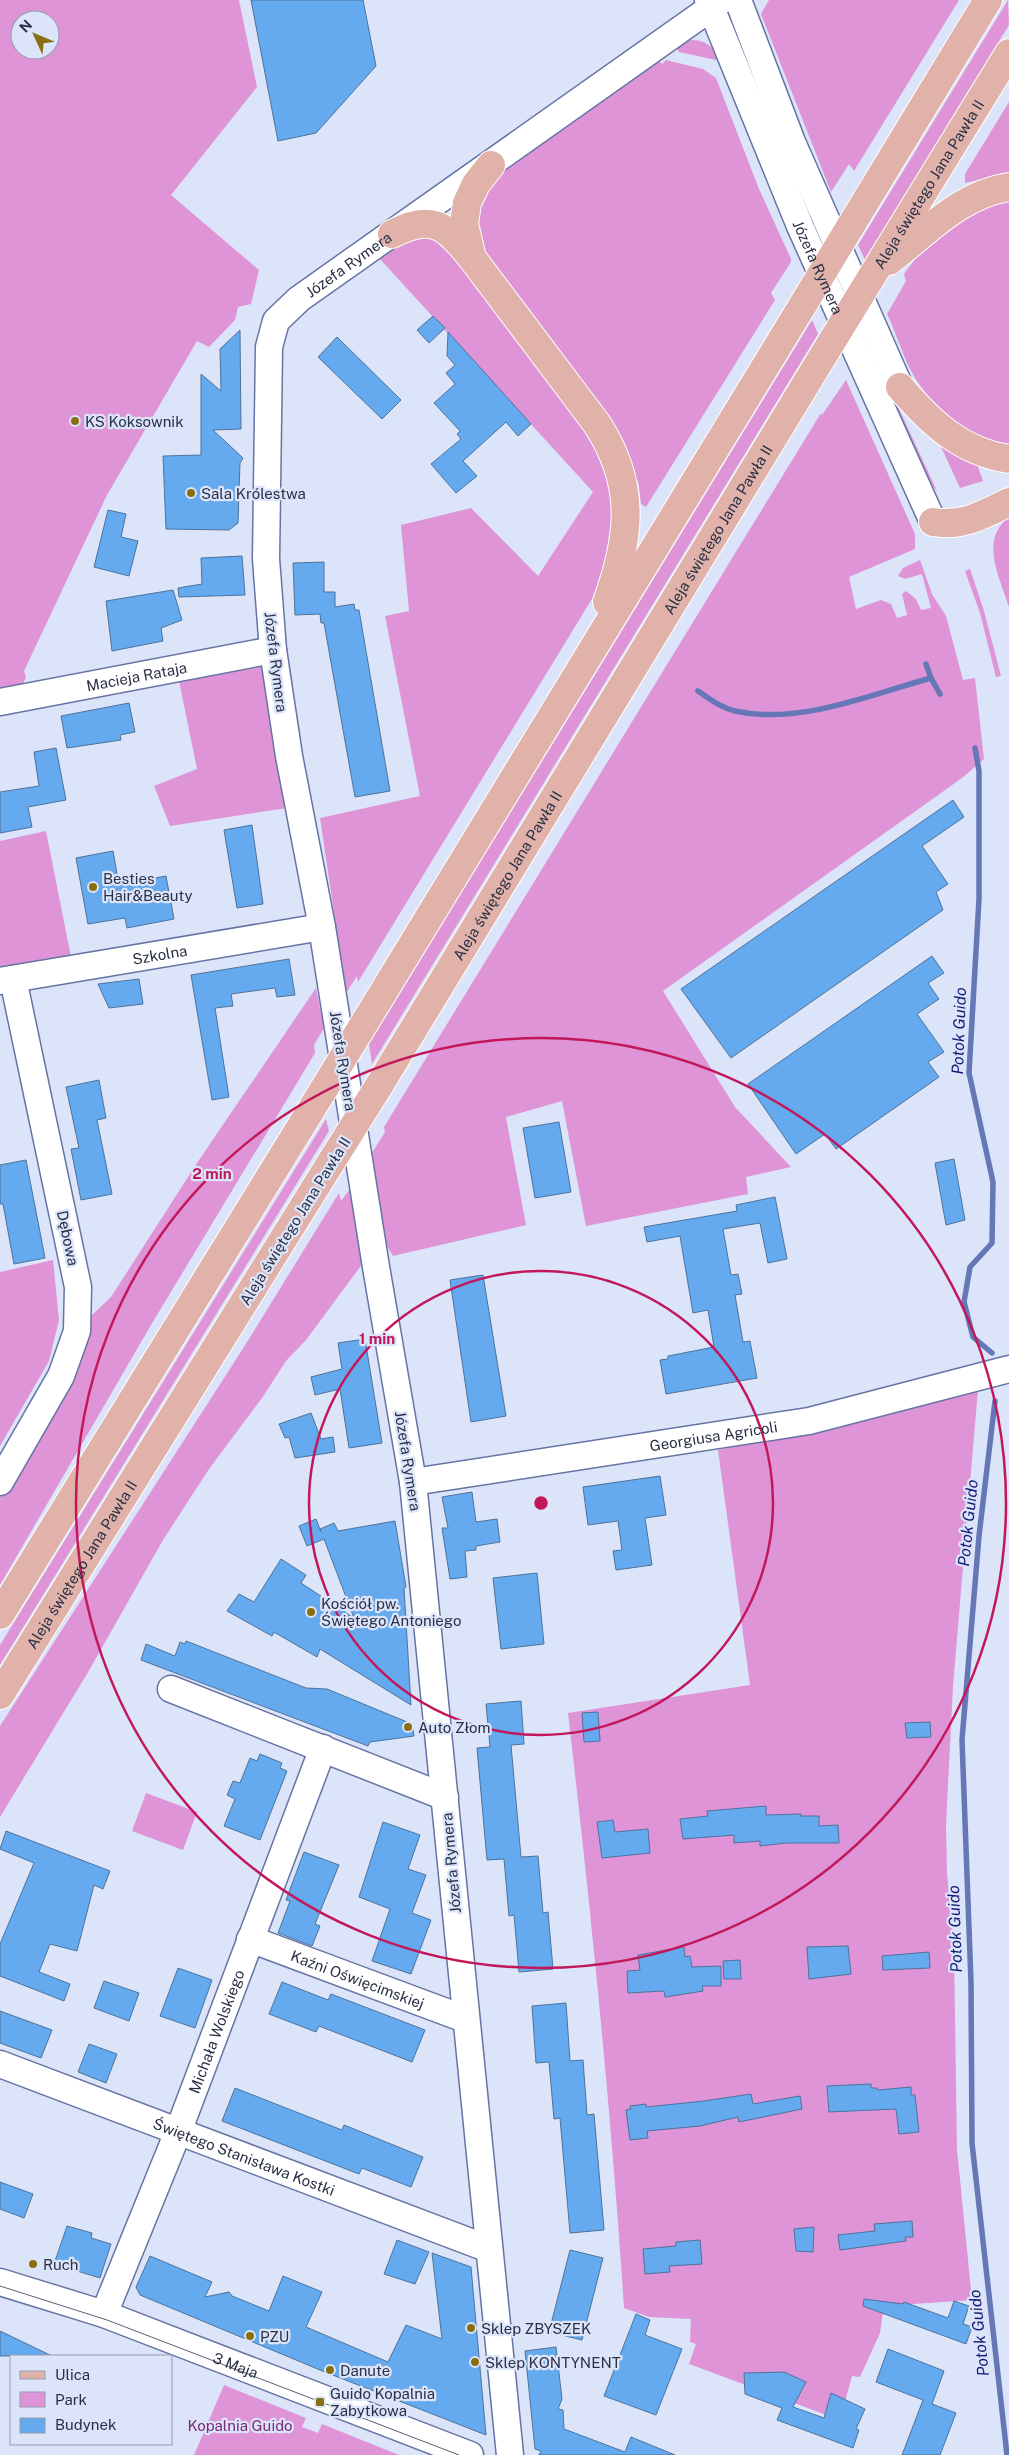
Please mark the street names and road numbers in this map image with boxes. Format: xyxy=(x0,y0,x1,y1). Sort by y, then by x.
street label: Aleja świętego Jana Pawła II xyxy=(870,96,987,272)
street label: Józefa Rymera xyxy=(790,218,847,317)
street label: Józefa Rymera xyxy=(302,228,394,300)
street label: Aleja świętego Jana Pawła II xyxy=(660,442,775,617)
street label: Józefa Rymera xyxy=(261,611,291,713)
street label: Macieja Rataja xyxy=(85,658,188,694)
street label: Aleja świętego Jana Pawła II xyxy=(449,788,565,963)
street label: Szkolna xyxy=(131,941,188,967)
street label: Józefa Rymera xyxy=(327,1010,359,1112)
street label: Aleja świętego Jana Pawła II xyxy=(236,1134,354,1308)
street label: Dębowa xyxy=(54,1209,82,1267)
street label: Józefa Rymera xyxy=(392,1410,424,1512)
street label: Georgiusa Agricoli xyxy=(648,1417,779,1454)
street label: Aleja świętego Jana Pawła II xyxy=(23,1477,140,1652)
street label: Józefa Rymera xyxy=(438,1812,464,1914)
street label: Kaźni Oświęcimskiej xyxy=(289,1947,427,2012)
street label: Michała Wolskiego xyxy=(185,1967,247,2096)
street label: Świętego Stanisława Kostki xyxy=(151,2113,337,2198)
street label: 3 Maja xyxy=(211,2348,261,2381)

